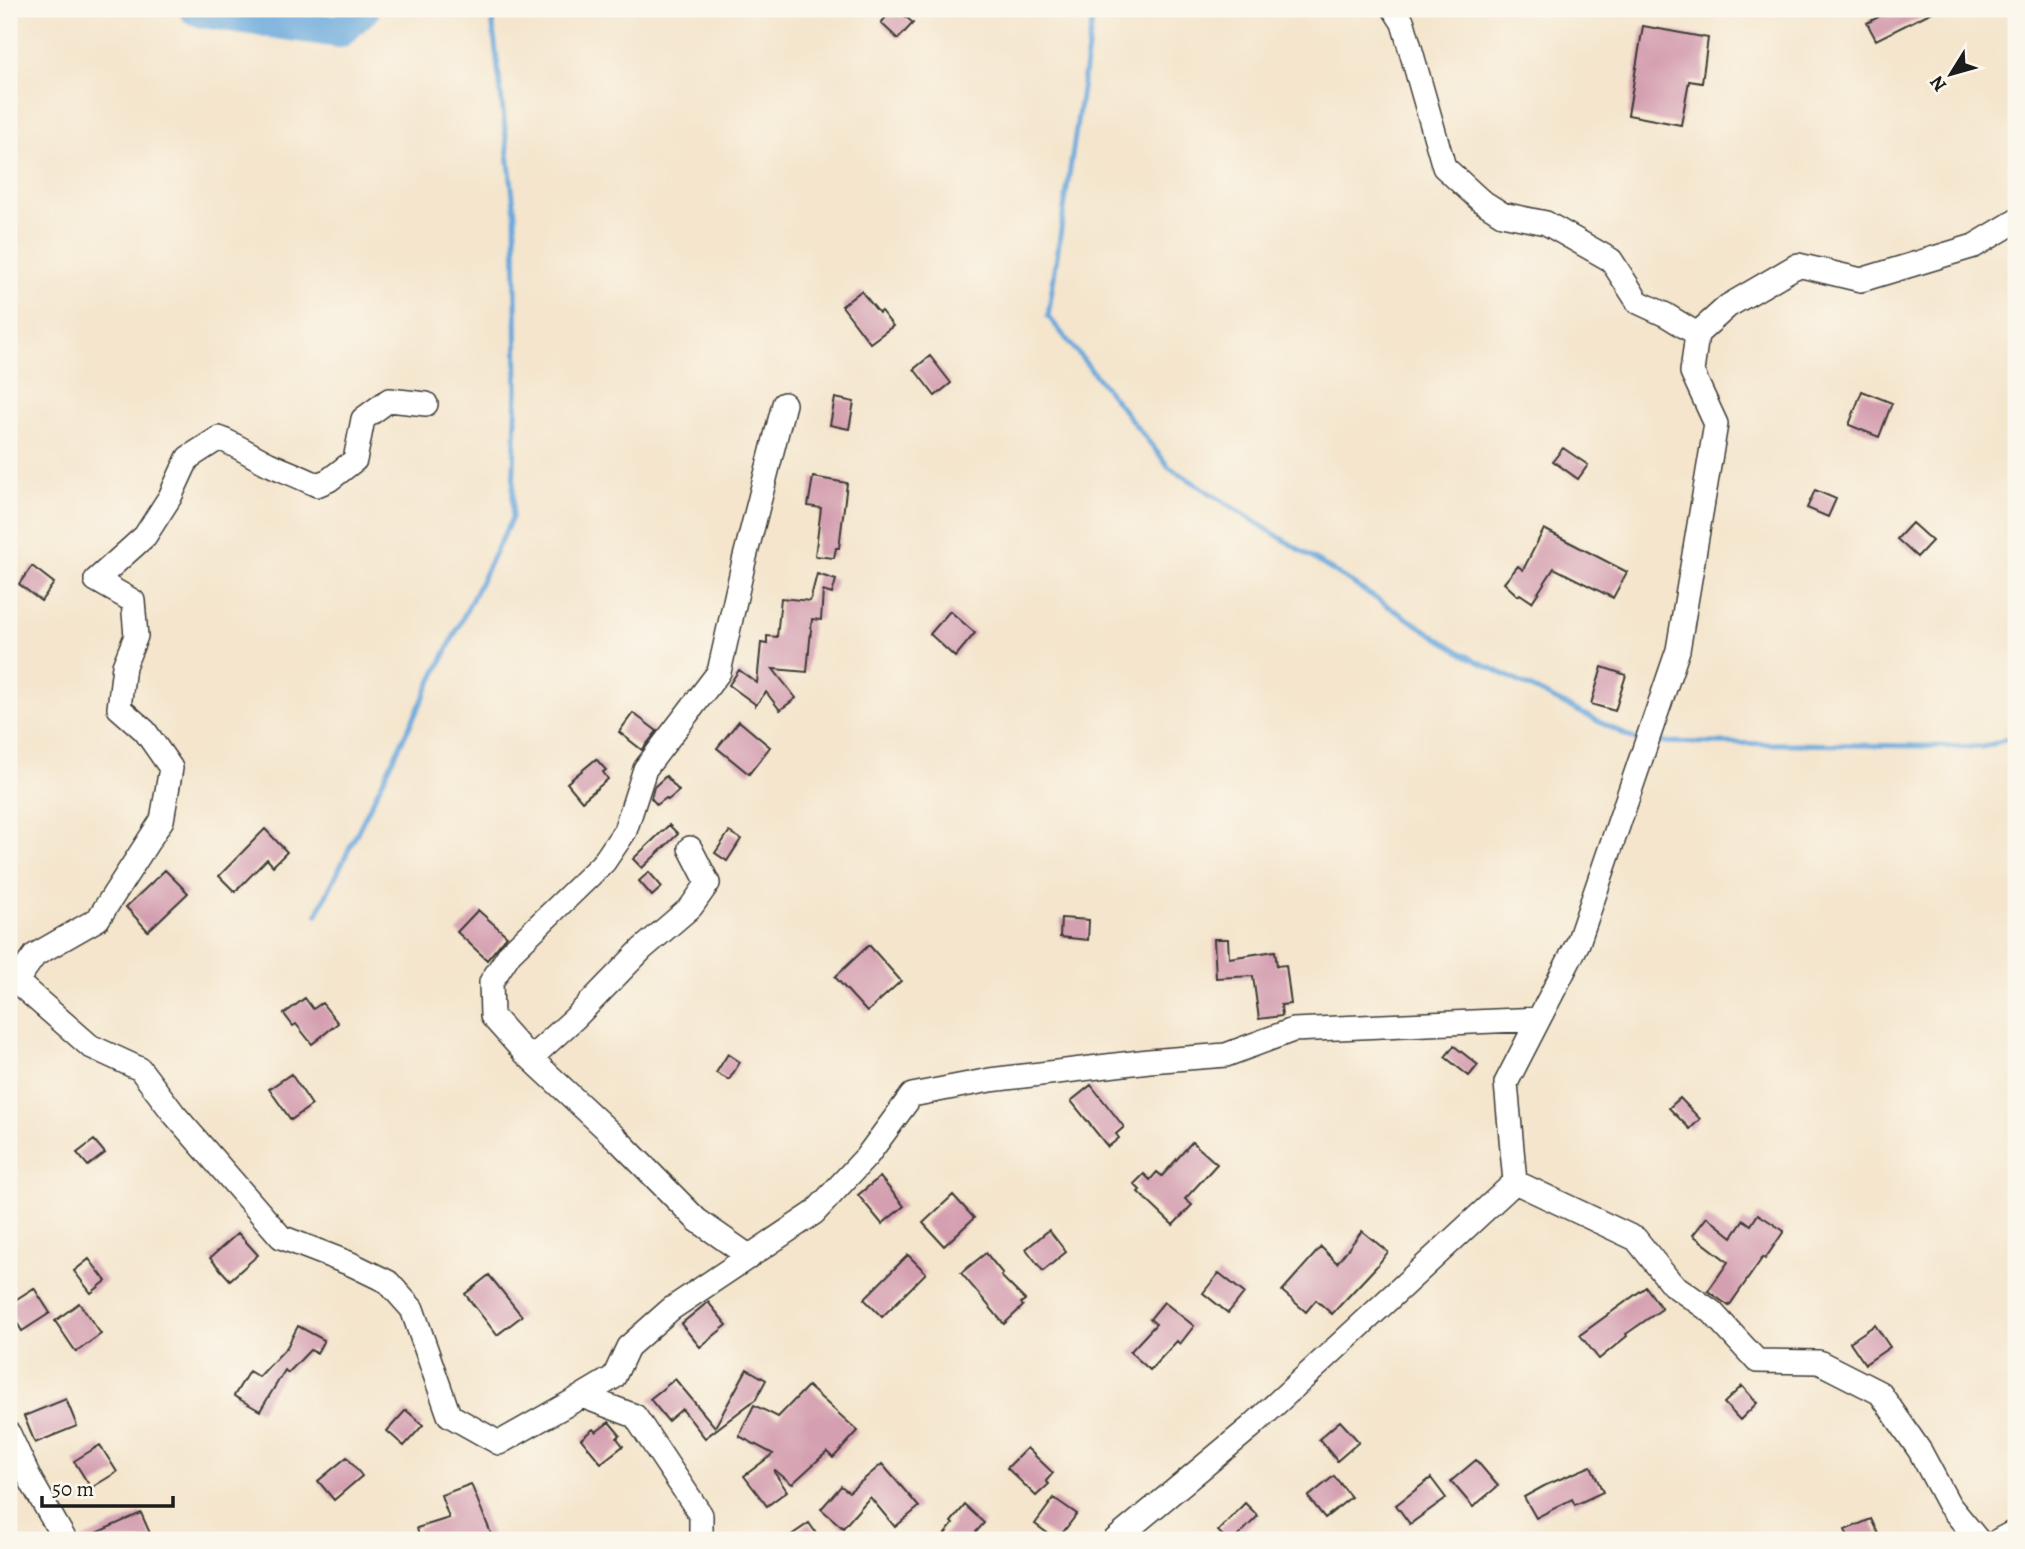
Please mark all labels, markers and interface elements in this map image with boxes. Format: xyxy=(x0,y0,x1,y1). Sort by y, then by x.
north arrow xyxy=(1916,38,1986,108)
text: N xyxy=(1924,70,1953,97)
scale bar xyxy=(42,1465,173,1509)
text: 50 m xyxy=(52,1475,94,1503)

